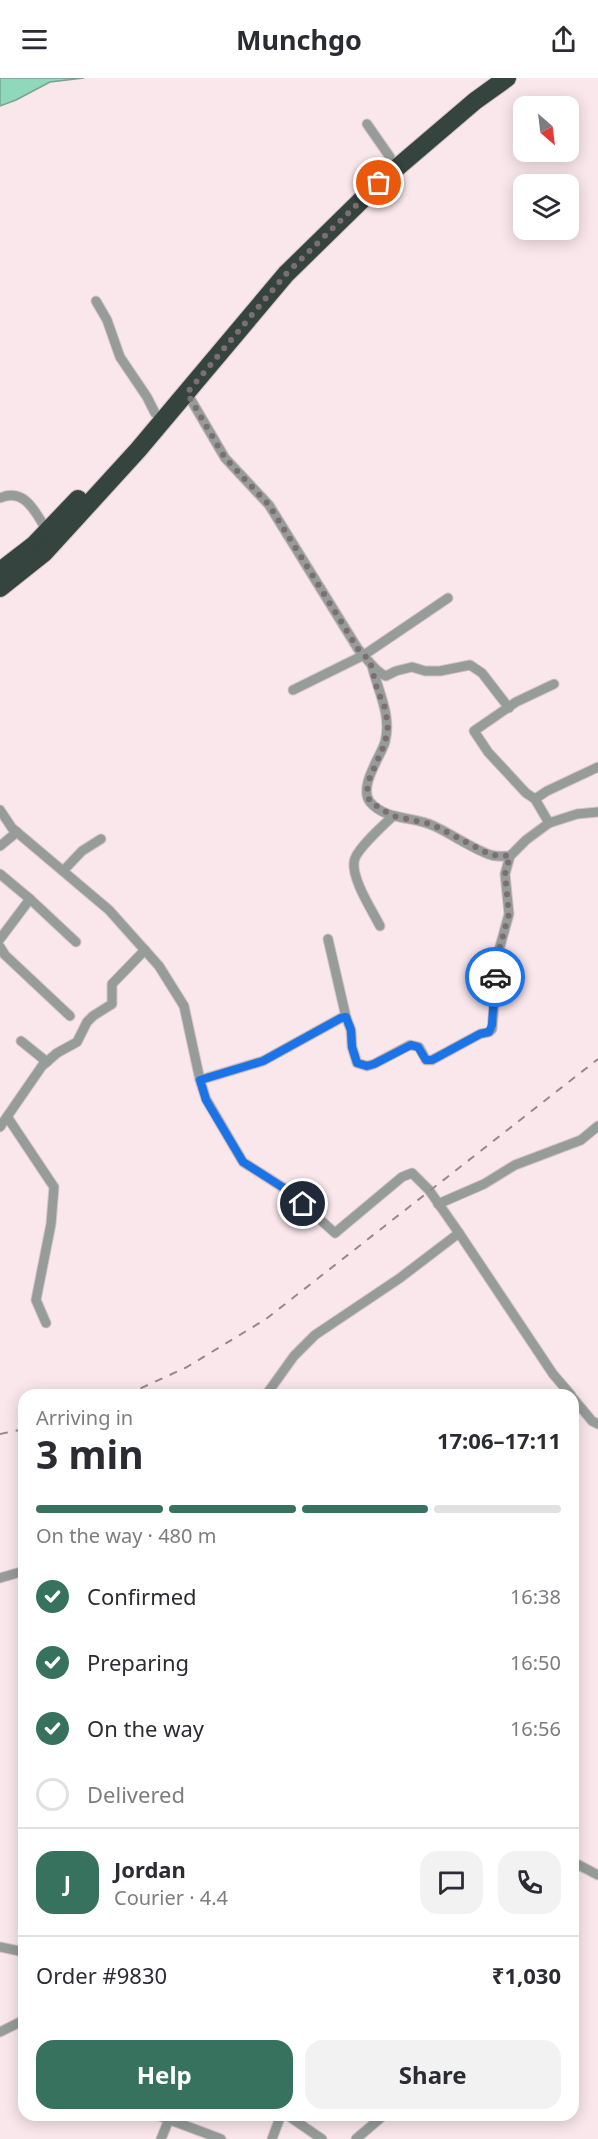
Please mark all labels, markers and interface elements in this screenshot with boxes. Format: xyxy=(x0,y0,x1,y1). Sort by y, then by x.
text: Munchgo xyxy=(236,21,362,58)
icon: menu xyxy=(18,23,51,56)
icon: share xyxy=(547,23,580,56)
north arrow xyxy=(513,96,579,162)
map controls xyxy=(513,96,579,240)
pin xyxy=(353,157,404,208)
icon: bag xyxy=(362,166,395,199)
button: layers xyxy=(513,174,579,240)
courier xyxy=(465,947,525,1007)
icon: car xyxy=(479,961,512,994)
pin xyxy=(277,1178,328,1229)
icon: home xyxy=(286,1187,319,1220)
text: Arriving in xyxy=(36,1404,133,1431)
text: 17:06–17:11 xyxy=(437,1425,561,1455)
text: 3 min xyxy=(36,1427,143,1480)
text: On the way · 480 m xyxy=(36,1522,216,1549)
icon: check xyxy=(36,1580,69,1613)
text: Confirmed xyxy=(87,1581,197,1611)
text: 16:38 xyxy=(510,1583,561,1610)
icon: check xyxy=(36,1646,69,1679)
text: Preparing xyxy=(87,1647,189,1677)
text: 16:50 xyxy=(510,1649,561,1676)
icon: check xyxy=(36,1712,69,1745)
text: On the way xyxy=(87,1713,204,1743)
text: 16:56 xyxy=(510,1715,561,1742)
text: Delivered xyxy=(87,1779,185,1809)
button: chat xyxy=(420,1851,483,1914)
button: phone xyxy=(498,1851,561,1914)
text: Jordan xyxy=(114,1854,186,1884)
text: J xyxy=(64,1867,71,1897)
text: Courier · 4.4 xyxy=(114,1884,228,1911)
text: Order #9830 xyxy=(36,1960,167,1990)
text: ₹1,030 xyxy=(492,1960,561,1990)
button: Help xyxy=(36,2040,293,2109)
button: Share xyxy=(305,2040,561,2109)

